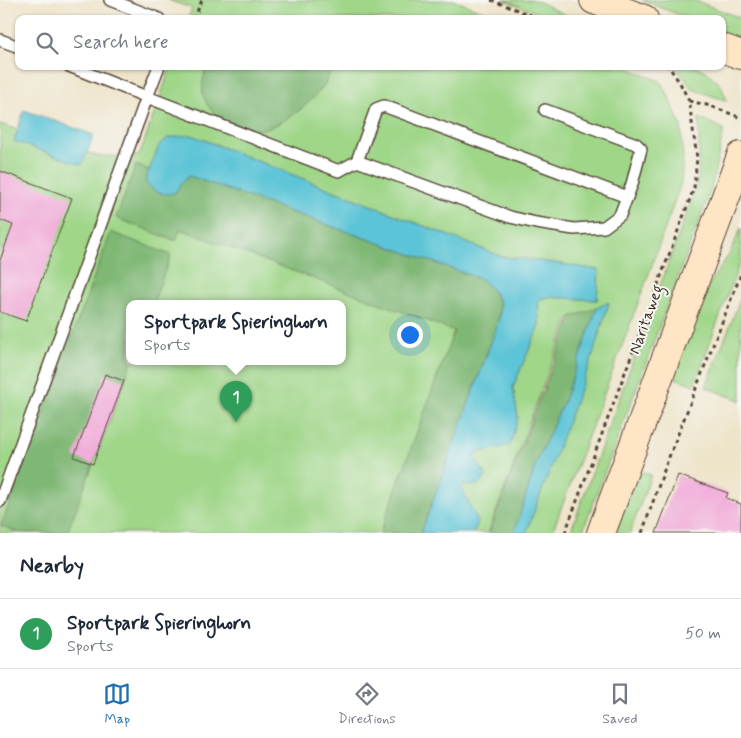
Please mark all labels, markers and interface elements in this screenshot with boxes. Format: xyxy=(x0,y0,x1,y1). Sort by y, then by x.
search box xyxy=(15,15,726,70)
icon: search xyxy=(33,29,61,57)
text: Search here xyxy=(73,30,169,55)
street label: Naritaweg xyxy=(624,282,670,358)
popup xyxy=(126,300,346,365)
text: Sportpark Spieringhorn xyxy=(144,310,328,335)
your location xyxy=(397,322,423,348)
text: Sports xyxy=(144,335,190,356)
pin: 1 xyxy=(220,381,252,422)
text: Nearby xyxy=(20,552,84,580)
text: Sportpark Spieringhorn xyxy=(67,611,251,636)
text: 1 xyxy=(32,623,40,644)
text: 50 m xyxy=(685,623,721,644)
text: Sports xyxy=(67,636,113,657)
tab: Map xyxy=(103,680,131,728)
tab: Directions xyxy=(338,680,396,728)
tab: Saved xyxy=(602,680,638,728)

